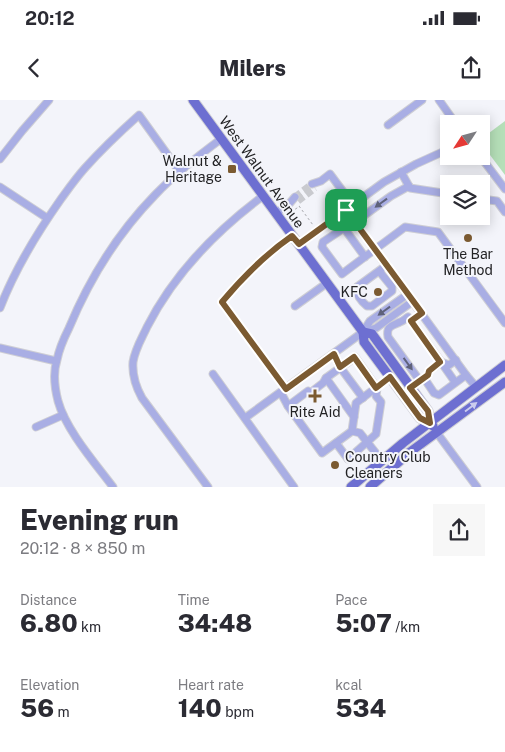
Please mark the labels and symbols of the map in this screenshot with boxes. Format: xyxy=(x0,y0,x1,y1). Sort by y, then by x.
street label: West Walnut Avenue xyxy=(216,113,308,231)
north arrow xyxy=(440,115,490,165)
place label: Walnut & Heritage xyxy=(162,153,222,185)
marker: Walnut & Heritage xyxy=(226,163,238,175)
pin xyxy=(325,189,367,231)
one-way arrow xyxy=(375,198,388,208)
marker: The Bar Method xyxy=(462,232,474,244)
place label: The Bar Method xyxy=(443,246,493,278)
place label: KFC xyxy=(340,284,368,300)
marker: KFC xyxy=(372,286,384,298)
one-way arrow xyxy=(377,306,391,316)
one-way arrow xyxy=(403,357,413,371)
marker: Rite Aid xyxy=(309,390,321,402)
one-way arrow xyxy=(464,402,478,412)
place label: Rite Aid xyxy=(289,404,341,420)
place label: Country Club Cleaners xyxy=(345,449,431,481)
marker: Country Club Cleaners xyxy=(329,459,341,471)

